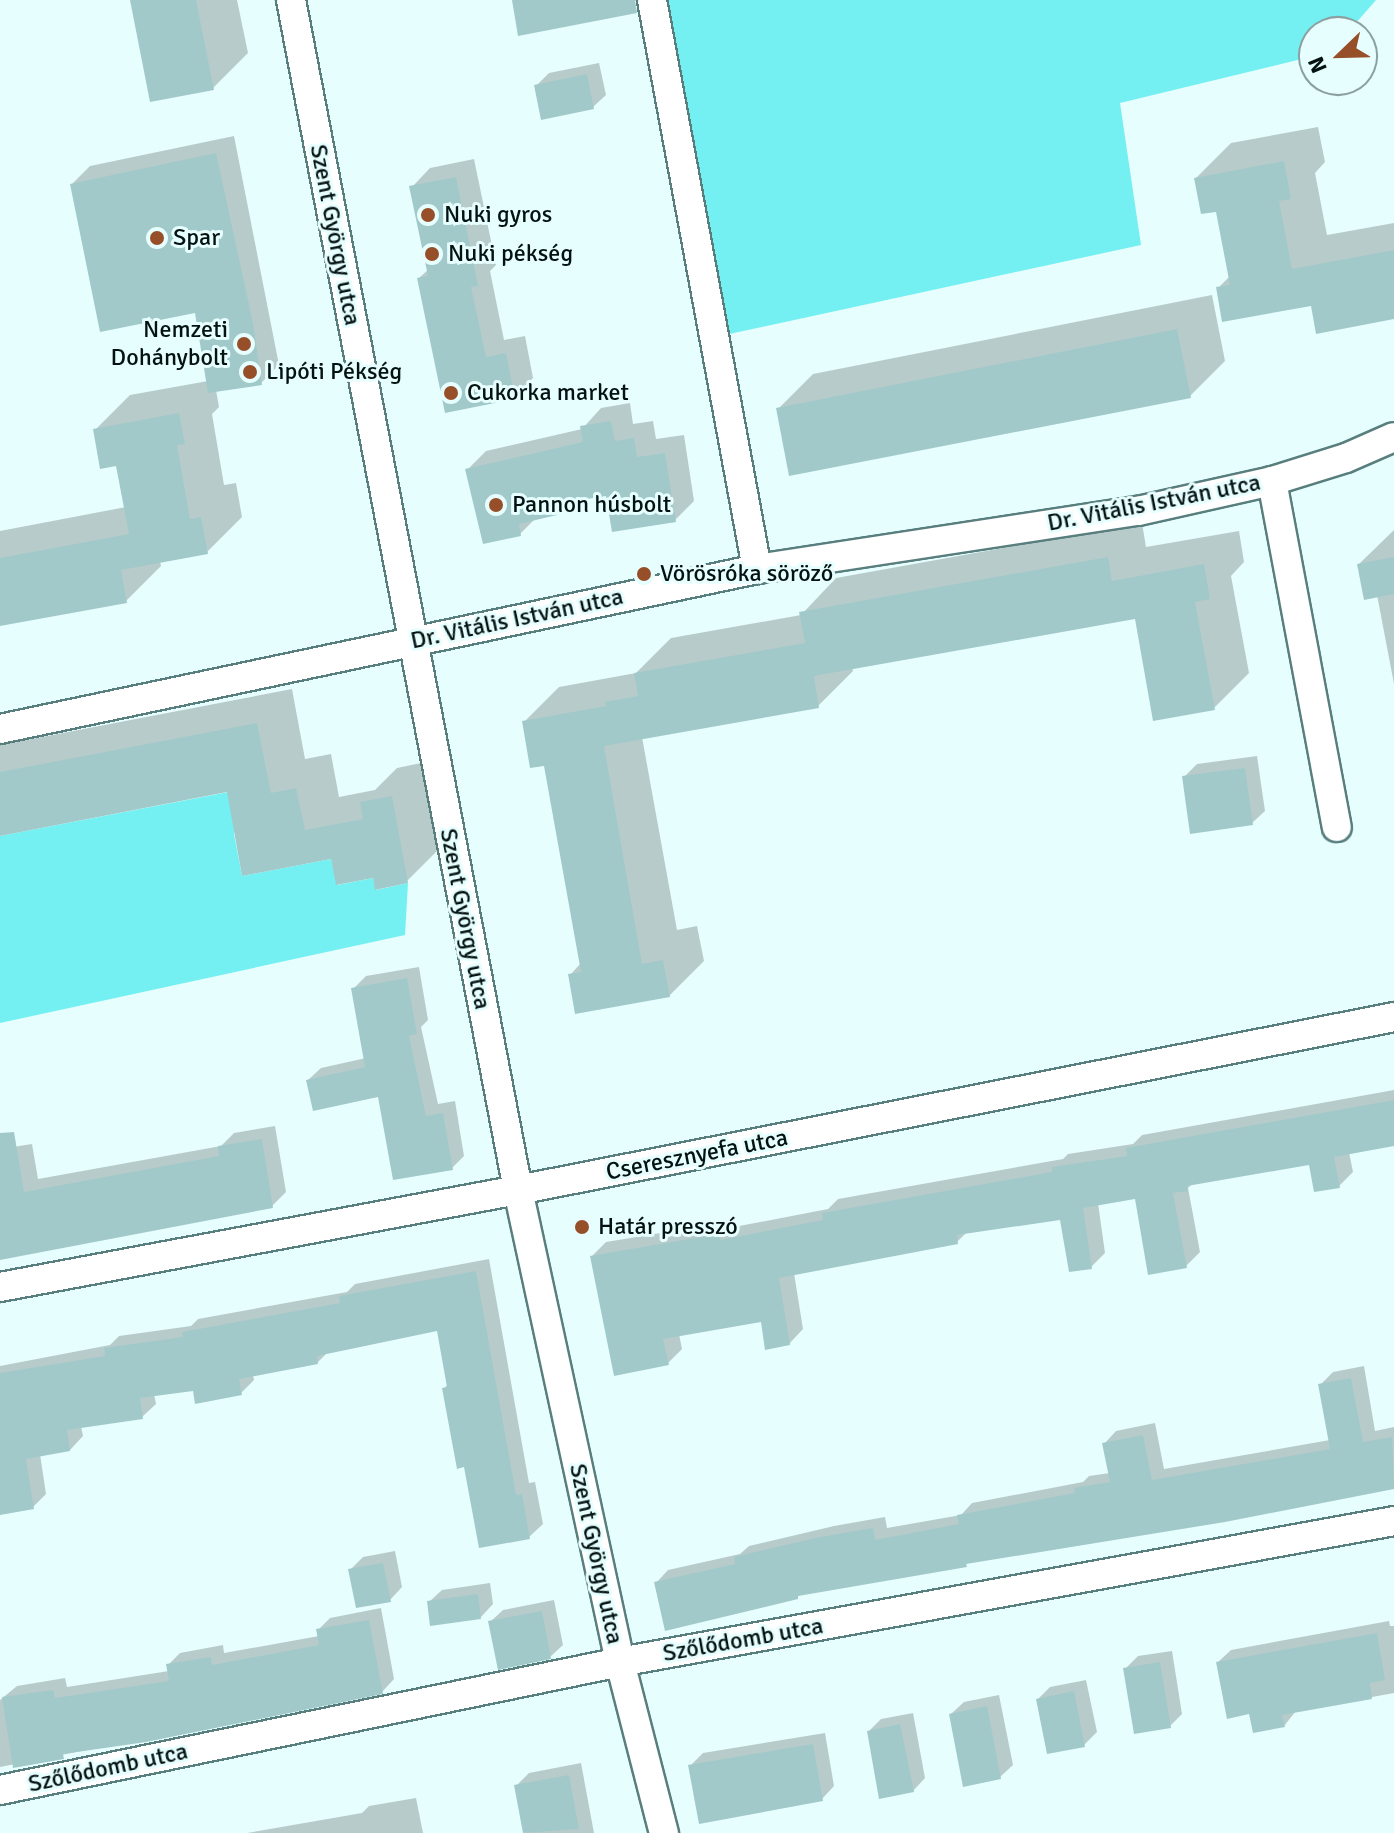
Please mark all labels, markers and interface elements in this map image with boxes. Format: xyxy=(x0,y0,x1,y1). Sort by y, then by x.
north arrow xyxy=(1298,16,1378,96)
text: N xyxy=(1302,52,1333,77)
street label: Szent György utca xyxy=(303,142,367,328)
place label: Nuki gyros xyxy=(444,201,552,229)
marker: Nuki gyros xyxy=(419,206,437,224)
place label: Spar xyxy=(173,224,220,252)
marker: Spar xyxy=(148,229,166,247)
place label: Nuki pékség xyxy=(448,240,573,268)
marker: Nuki pékség xyxy=(423,245,441,263)
place label: Nemzeti Dohánybolt xyxy=(111,316,228,372)
marker: Nemzeti Dohánybolt xyxy=(235,335,253,353)
place label: Lipóti Pékség xyxy=(266,358,402,386)
marker: Lipóti Pékség xyxy=(241,363,259,381)
place label: Cukorka market xyxy=(467,379,629,407)
marker: Cukorka market xyxy=(442,384,460,402)
street label: Dr. Vitális István utca xyxy=(1045,468,1263,538)
place label: Pannon húsbolt xyxy=(512,491,671,519)
marker: Pannon húsbolt xyxy=(487,496,505,514)
place label: Vörösróka söröző xyxy=(660,560,833,588)
marker: Vörösróka söröző xyxy=(635,565,653,583)
street label: Dr. Vitális István utca xyxy=(408,582,626,656)
street label: Szent György utca xyxy=(433,826,497,1012)
street label: Cseresznyefa utca xyxy=(604,1123,790,1187)
place label: Határ presszó xyxy=(598,1213,738,1241)
marker: Határ presszó xyxy=(573,1218,591,1236)
street label: Szent György utca xyxy=(563,1461,629,1647)
street label: Szőlődomb utca xyxy=(661,1612,825,1668)
street label: Szőlődomb utca xyxy=(26,1737,190,1799)

